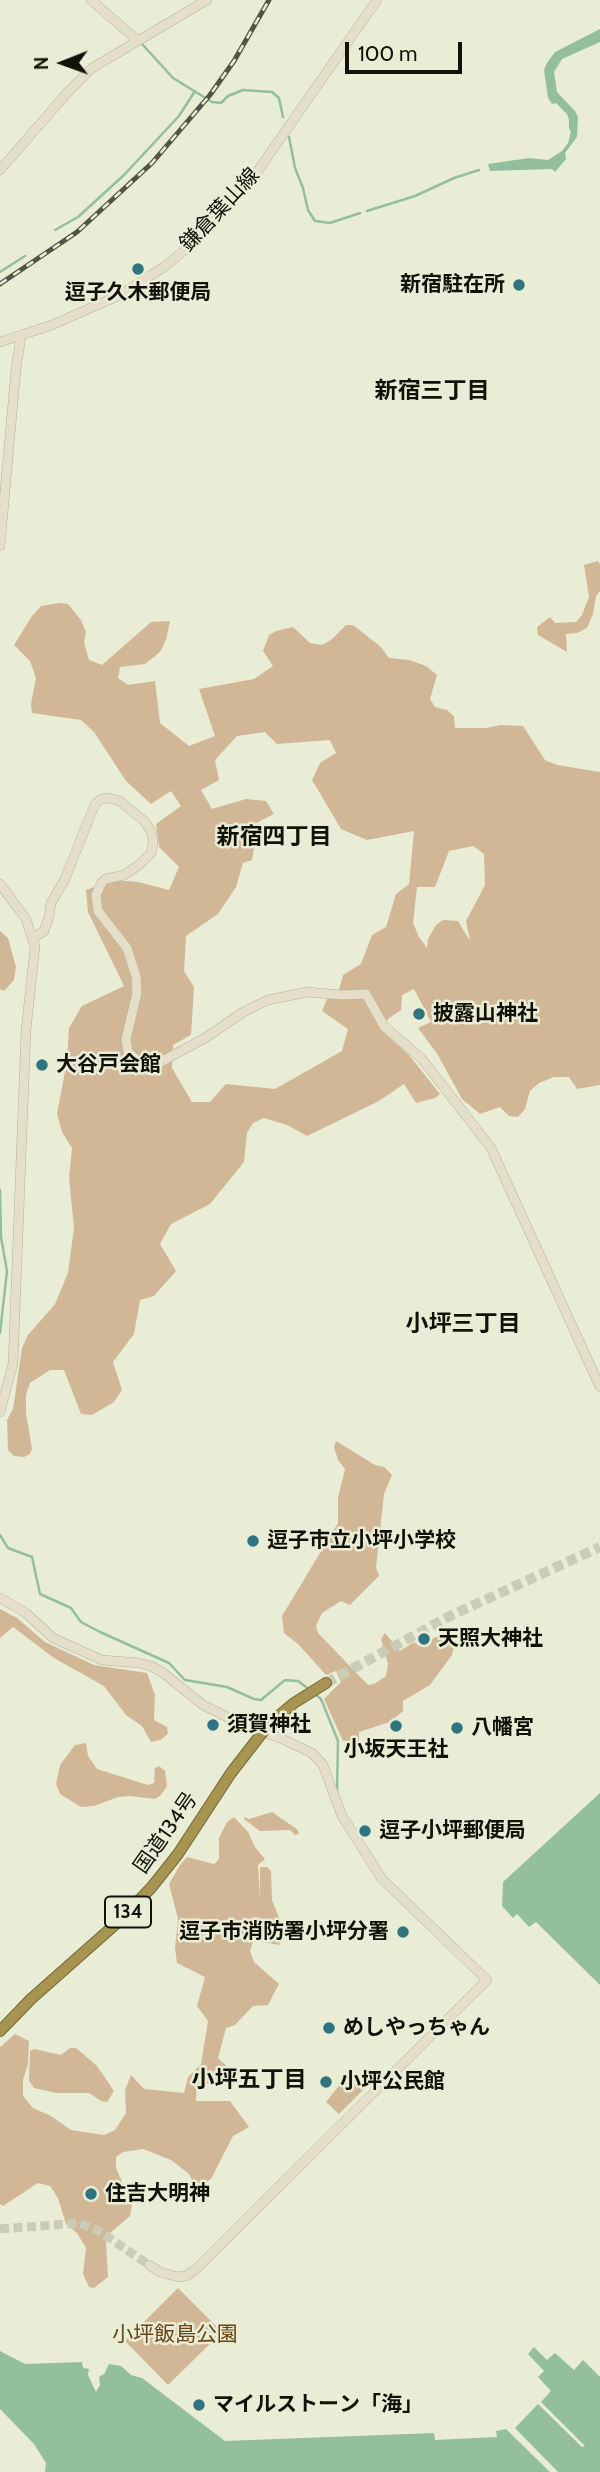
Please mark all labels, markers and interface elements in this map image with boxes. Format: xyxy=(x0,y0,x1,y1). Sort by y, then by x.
north arrow xyxy=(28,28,98,98)
scale bar xyxy=(348,28,465,72)
text: 100 m xyxy=(358,41,417,66)
text: N xyxy=(30,56,53,70)
street label: 鎌倉葉山線 xyxy=(175,163,265,257)
marker: 逗子久木郵便局 xyxy=(130,261,146,277)
place label: 新宿駐在所 xyxy=(400,272,505,298)
marker: 新宿駐在所 xyxy=(511,277,527,293)
place label: 逗子久木郵便局 xyxy=(65,280,211,306)
district label: 新宿三丁目 xyxy=(375,377,489,405)
district label: 新宿四丁目 xyxy=(217,823,331,851)
place label: 披露山神社 xyxy=(433,1001,538,1027)
marker: 披露山神社 xyxy=(411,1006,427,1022)
place label: 大谷戸会館 xyxy=(56,1052,161,1078)
marker: 大谷戸会館 xyxy=(34,1057,50,1073)
district label: 小坪三丁目 xyxy=(406,1310,520,1338)
place label: 逗子市立小坪小学校 xyxy=(267,1528,456,1554)
marker: 逗子市立小坪小学校 xyxy=(245,1533,261,1549)
place label: 天照大神社 xyxy=(438,1626,543,1652)
marker: 天照大神社 xyxy=(416,1631,432,1647)
place label: 須賀神社 xyxy=(227,1712,311,1738)
place label: 八幡宮 xyxy=(471,1715,534,1741)
marker: 須賀神社 xyxy=(205,1717,221,1733)
marker: 小坂天王社 xyxy=(388,1718,404,1734)
marker: 八幡宮 xyxy=(449,1720,465,1736)
place label: 小坂天王社 xyxy=(344,1737,448,1763)
street label: 国道134号 xyxy=(129,1788,203,1878)
place label: 逗子小坪郵便局 xyxy=(379,1818,526,1844)
marker: 逗子小坪郵便局 xyxy=(357,1823,373,1839)
road number: 134 xyxy=(105,1896,151,1928)
place label: 逗子市消防署小坪分署 xyxy=(179,1919,389,1945)
marker: 逗子市消防署小坪分署 xyxy=(395,1924,411,1940)
place label: めしやっちゃん xyxy=(343,2015,490,2041)
marker: めしやっちゃん xyxy=(321,2020,337,2036)
district label: 小坪五丁目 xyxy=(192,2066,306,2094)
place label: 小坪公民館 xyxy=(340,2069,445,2095)
marker: 小坪公民館 xyxy=(318,2074,334,2090)
place label: 住吉大明神 xyxy=(105,2181,210,2207)
marker: 住吉大明神 xyxy=(83,2186,99,2202)
park label: 小坪飯島公園 xyxy=(112,2322,238,2348)
place label: マイルストーン「海」 xyxy=(213,2392,423,2418)
marker: マイルストーン「海」 xyxy=(191,2397,207,2413)

